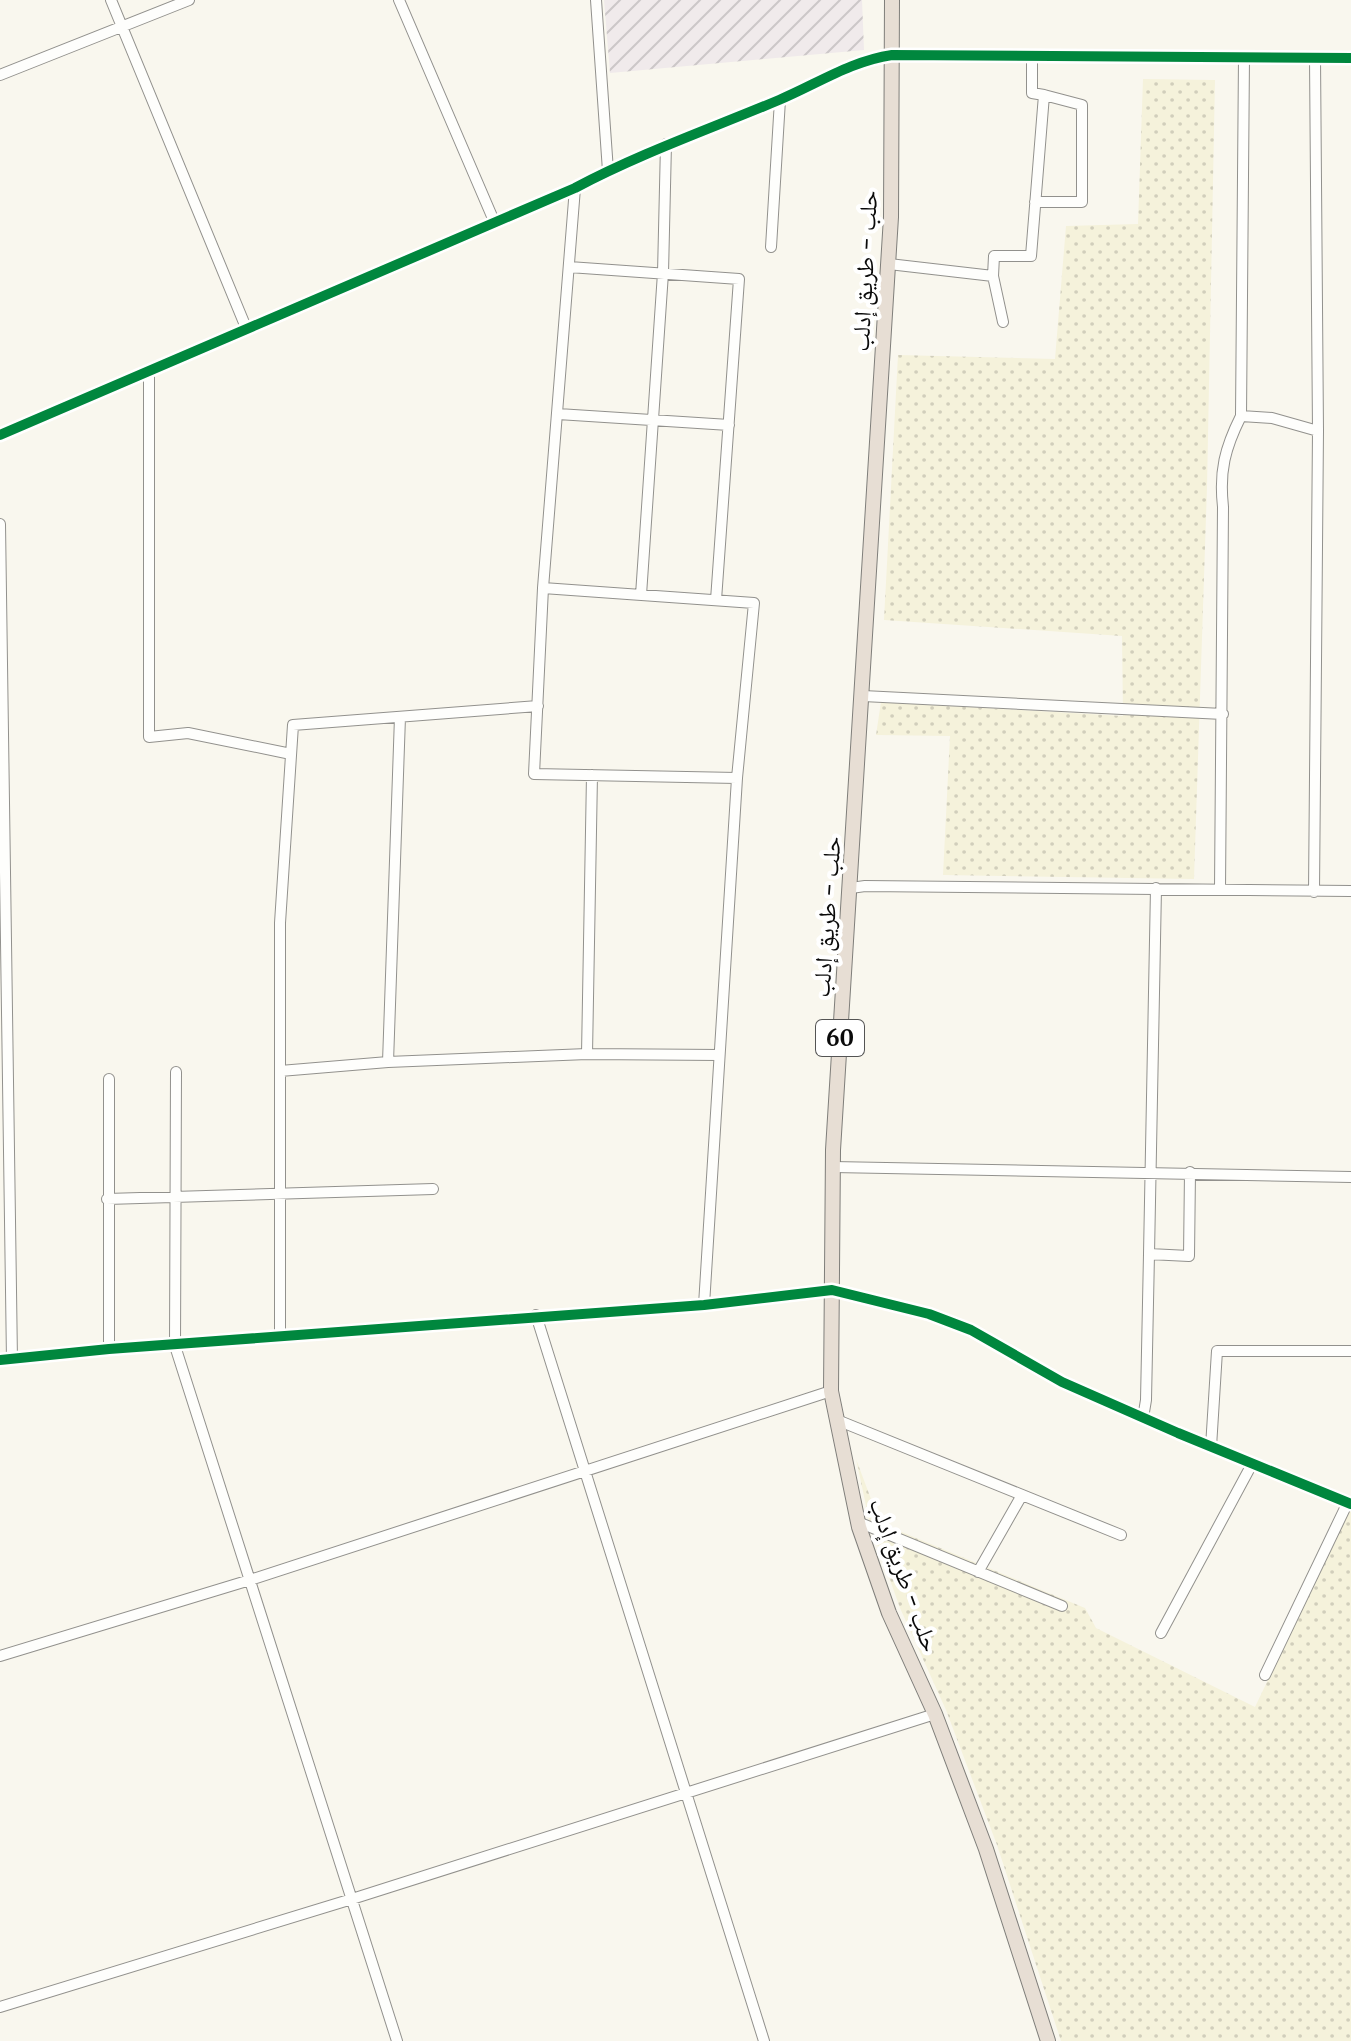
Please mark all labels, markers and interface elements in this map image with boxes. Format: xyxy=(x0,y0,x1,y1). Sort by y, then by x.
street label: حلب - طريق إدلب xyxy=(845,190,884,352)
street label: حلب - طريق إدلب xyxy=(805,835,848,999)
road number: 60 xyxy=(816,1020,864,1056)
street label: حلب - طريق إدلب xyxy=(862,1494,947,1656)

